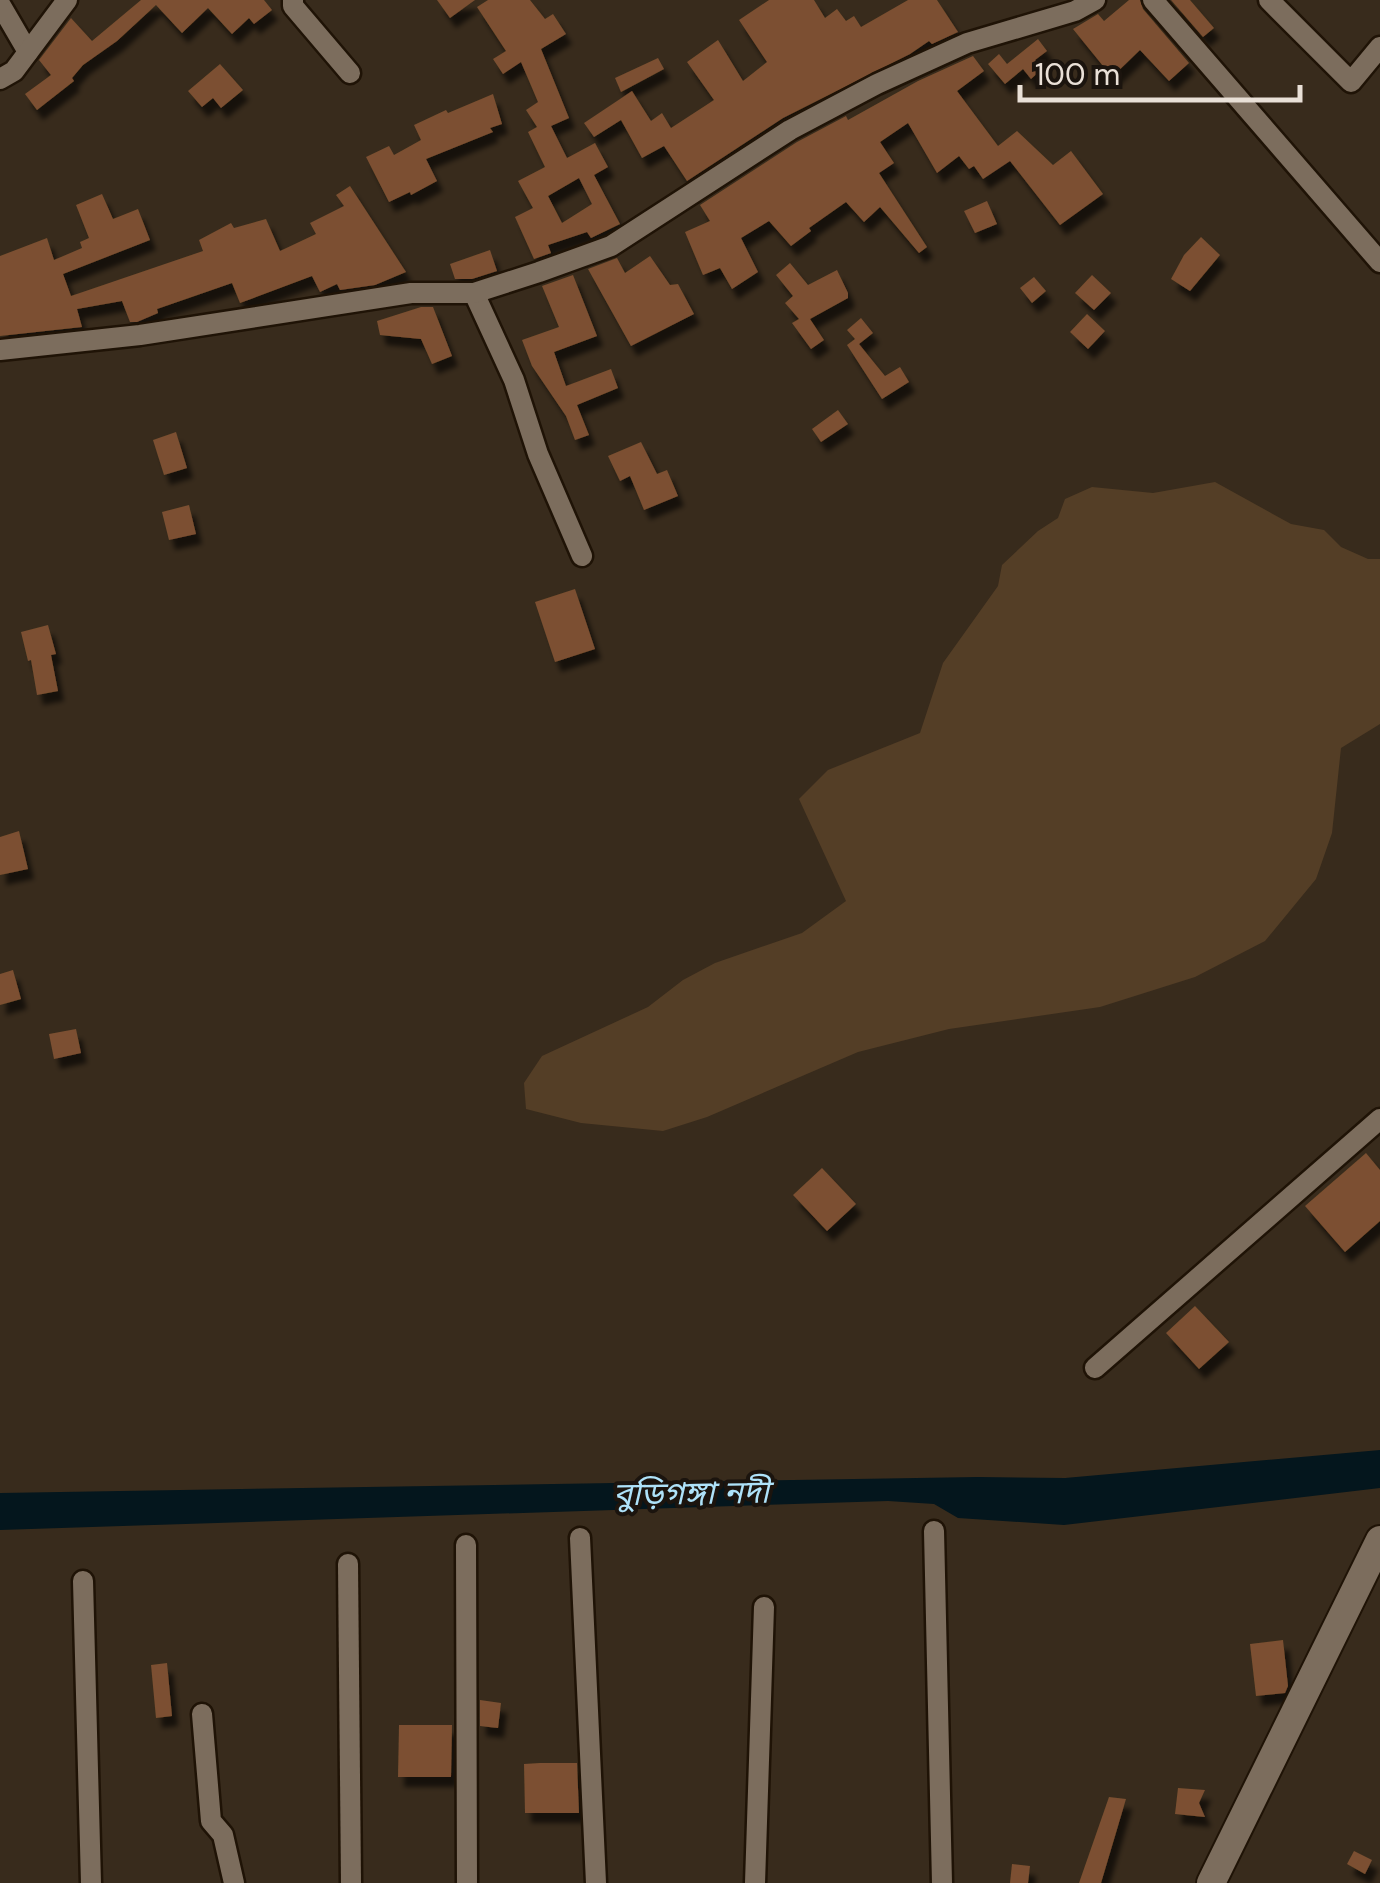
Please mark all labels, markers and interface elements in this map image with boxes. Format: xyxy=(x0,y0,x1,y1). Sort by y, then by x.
scale bar xyxy=(1020,40,1300,102)
text: 100 m xyxy=(1035,55,1120,94)
water label: বুড়িগঙ্গা নদী xyxy=(613,1471,775,1515)

